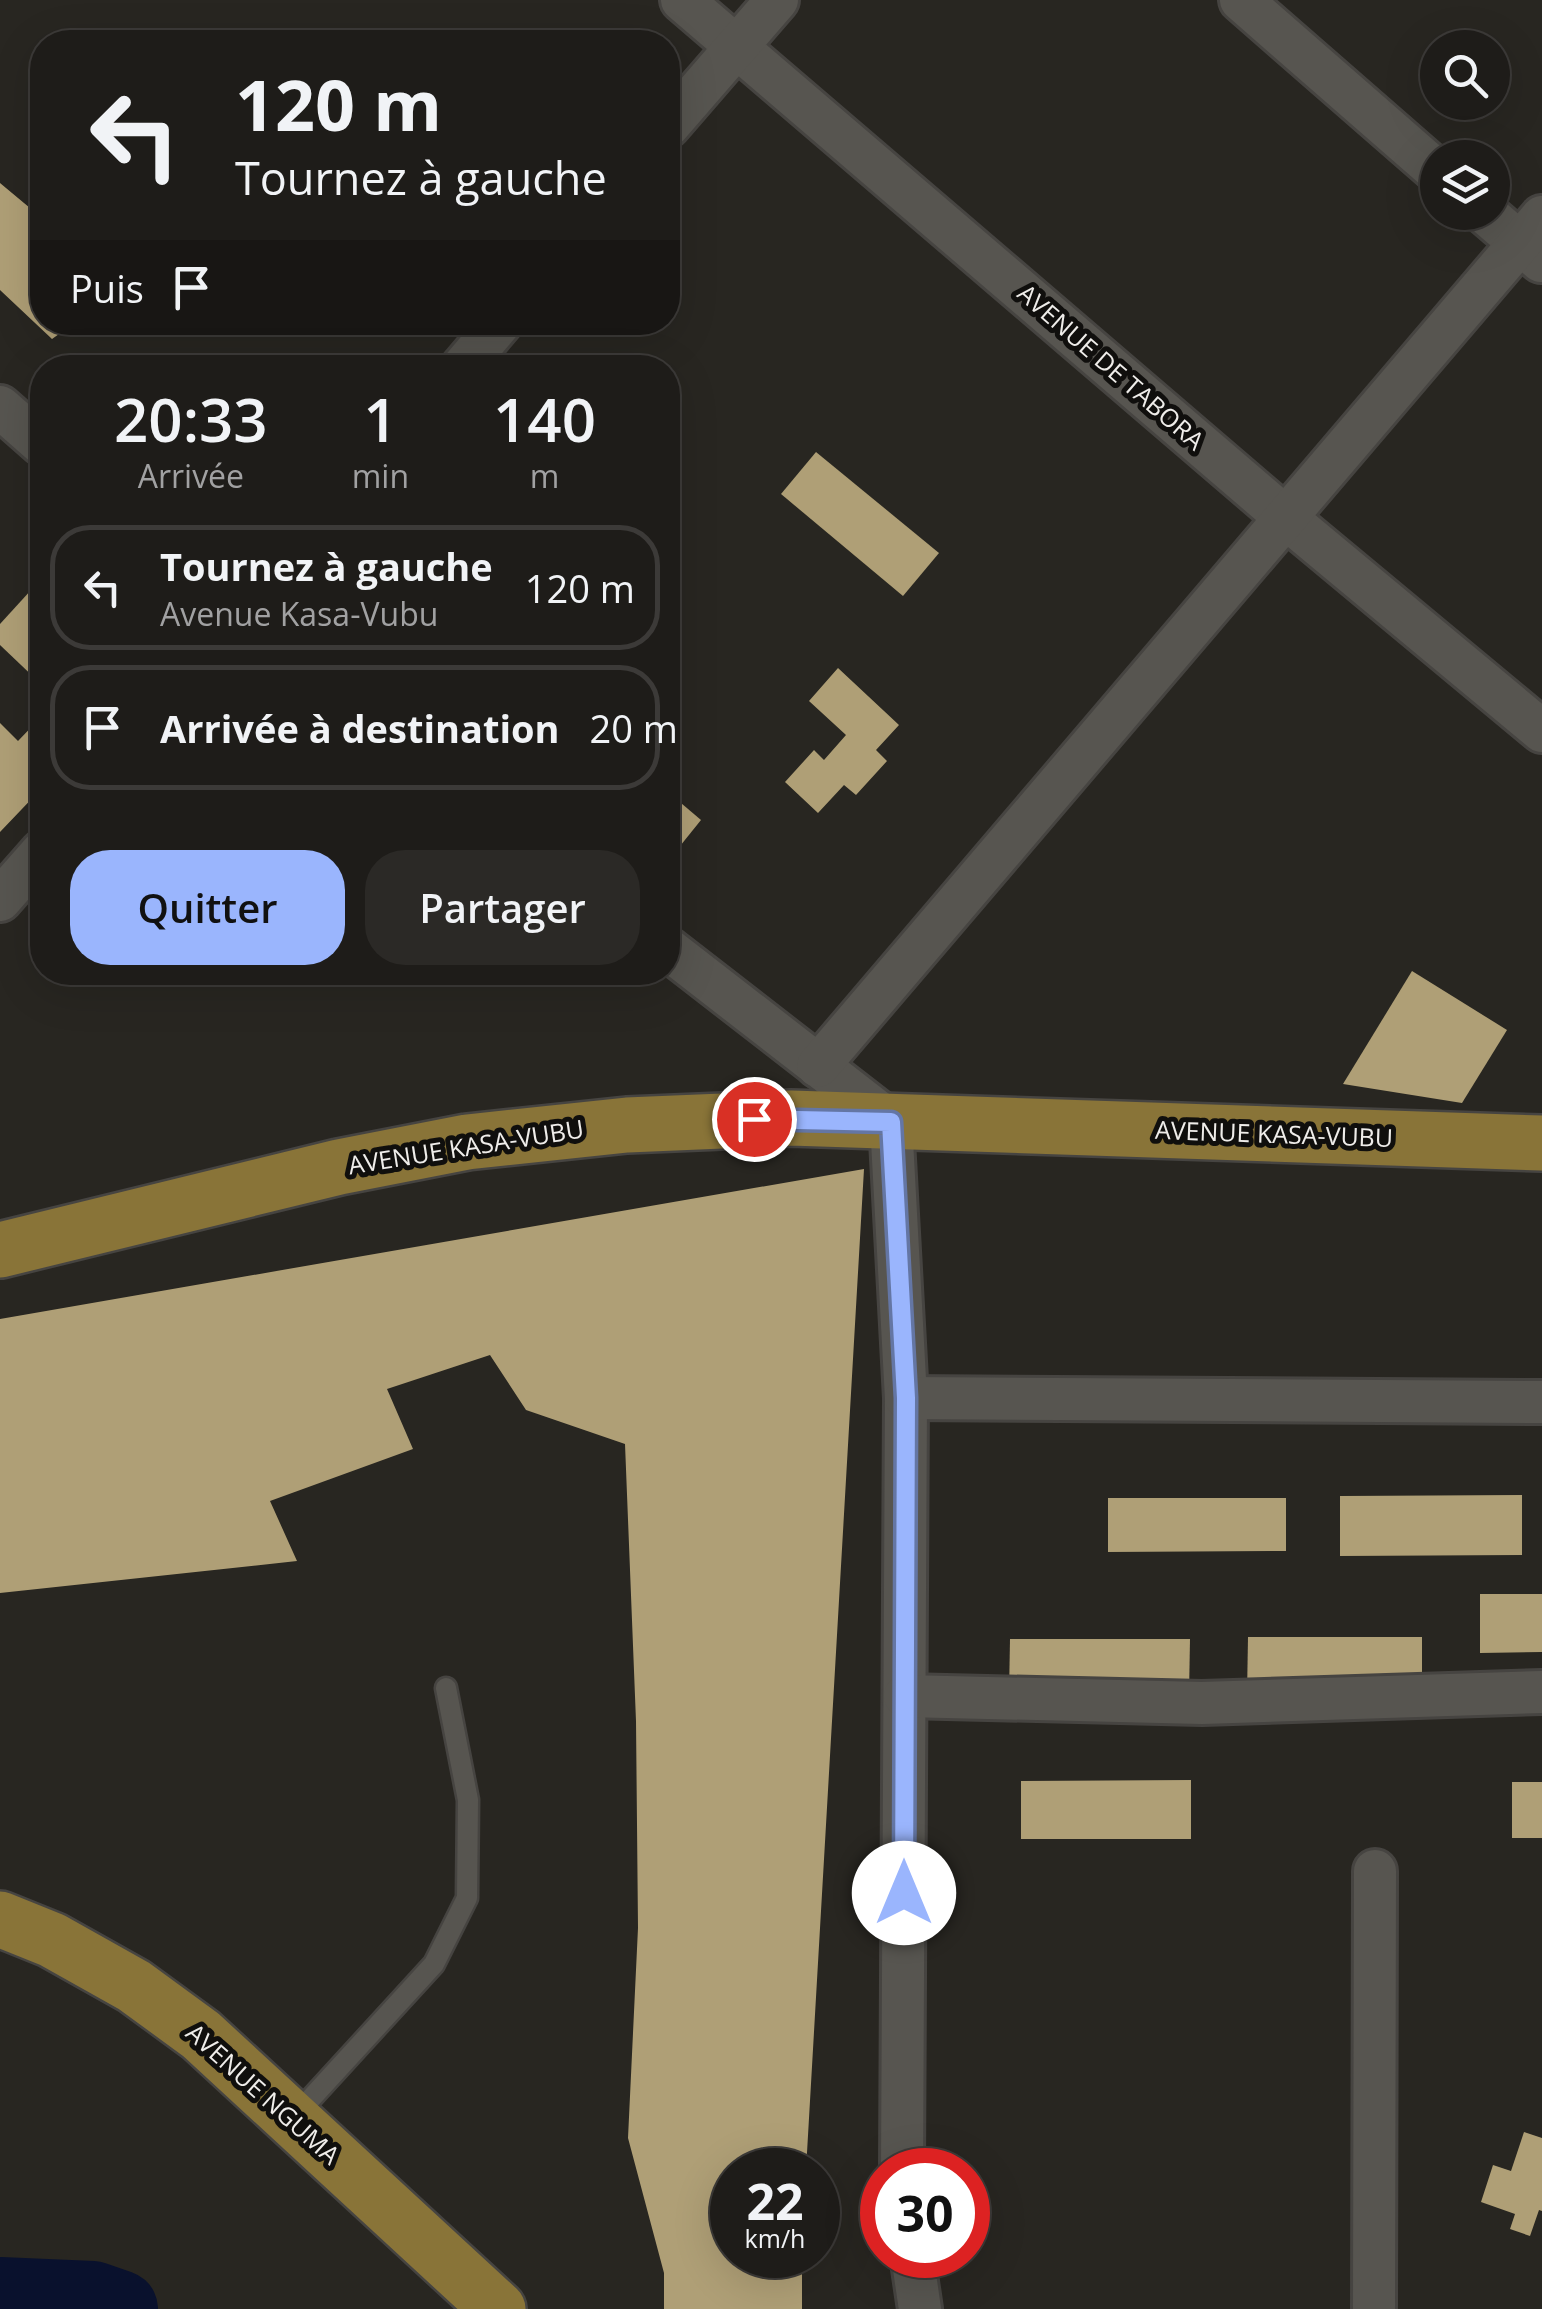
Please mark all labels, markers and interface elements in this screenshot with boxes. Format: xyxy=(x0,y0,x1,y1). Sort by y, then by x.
map controls xyxy=(1420,30,1510,230)
button: search xyxy=(1420,30,1510,120)
text: 120 m xyxy=(235,56,442,152)
icon: left xyxy=(70,70,200,200)
button: layers xyxy=(1420,140,1510,230)
text: Tournez à gauche xyxy=(235,147,607,208)
icon: arrive xyxy=(164,260,219,315)
text: Puis xyxy=(70,262,144,314)
street label: AVENUE DE TABORA xyxy=(1011,276,1212,457)
text: 20:33 xyxy=(114,378,268,460)
text: 1 xyxy=(363,378,398,460)
text: 140 xyxy=(493,378,596,460)
text: Arrivée xyxy=(138,454,244,497)
text: min xyxy=(352,454,409,497)
text: m xyxy=(530,454,559,497)
text: Tournez à gauche xyxy=(160,540,493,592)
icon: left xyxy=(75,560,130,615)
text: 120 m xyxy=(525,562,635,614)
text: Avenue Kasa-Vubu xyxy=(160,592,438,635)
icon: arrive xyxy=(75,700,130,755)
text: Arrivée à destination xyxy=(160,702,560,754)
text: 20 m xyxy=(590,702,678,754)
button: Quitter xyxy=(70,850,345,965)
button: Partager xyxy=(365,850,640,965)
pin xyxy=(712,1077,797,1162)
icon: arrive xyxy=(727,1092,782,1147)
street label: AVENUE KASA-VUBU xyxy=(346,1111,586,1181)
street label: AVENUE KASA-VUBU xyxy=(1154,1112,1394,1154)
position arrow xyxy=(852,1841,956,1945)
street label: AVENUE NGUMA xyxy=(180,2015,348,2171)
speed limit sign: 30 xyxy=(860,2148,990,2278)
text: 22 xyxy=(746,2167,804,2235)
text: km/h xyxy=(745,2221,805,2255)

